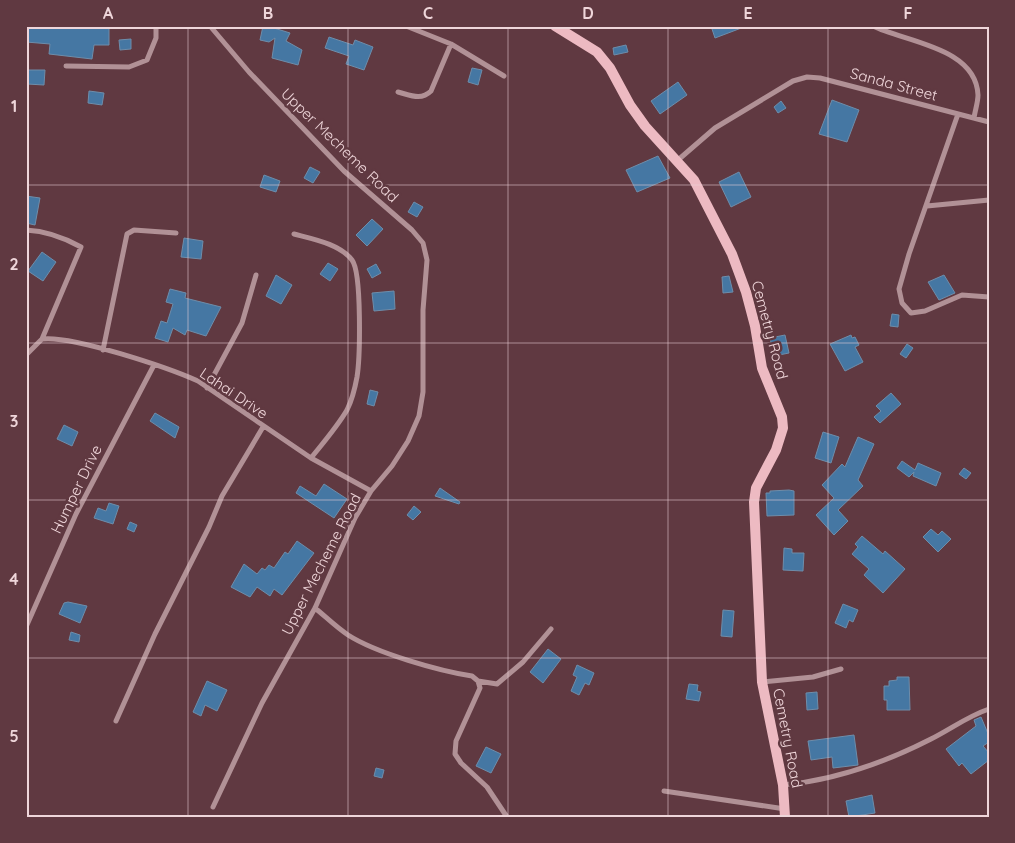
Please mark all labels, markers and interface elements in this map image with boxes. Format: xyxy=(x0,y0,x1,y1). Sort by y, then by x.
text: A xyxy=(103,3,114,23)
text: B xyxy=(263,3,273,23)
text: C xyxy=(423,3,433,23)
text: D xyxy=(582,3,594,23)
text: E xyxy=(743,3,753,23)
text: F xyxy=(904,3,913,23)
street label: Sanda Street xyxy=(848,63,940,105)
street label: Upper Mecheme Road xyxy=(277,84,403,206)
text: 1 xyxy=(11,96,17,116)
text: 2 xyxy=(9,254,19,274)
street label: Cemetry Road xyxy=(748,279,792,381)
street label: Lahai Drive xyxy=(196,363,272,423)
text: 3 xyxy=(10,411,18,431)
street label: Humper Drive xyxy=(46,441,106,537)
street label: Upper Mecheme Road xyxy=(277,490,365,638)
text: 4 xyxy=(9,569,19,589)
street label: Cemetry Road xyxy=(769,687,807,789)
text: 5 xyxy=(9,726,19,746)

